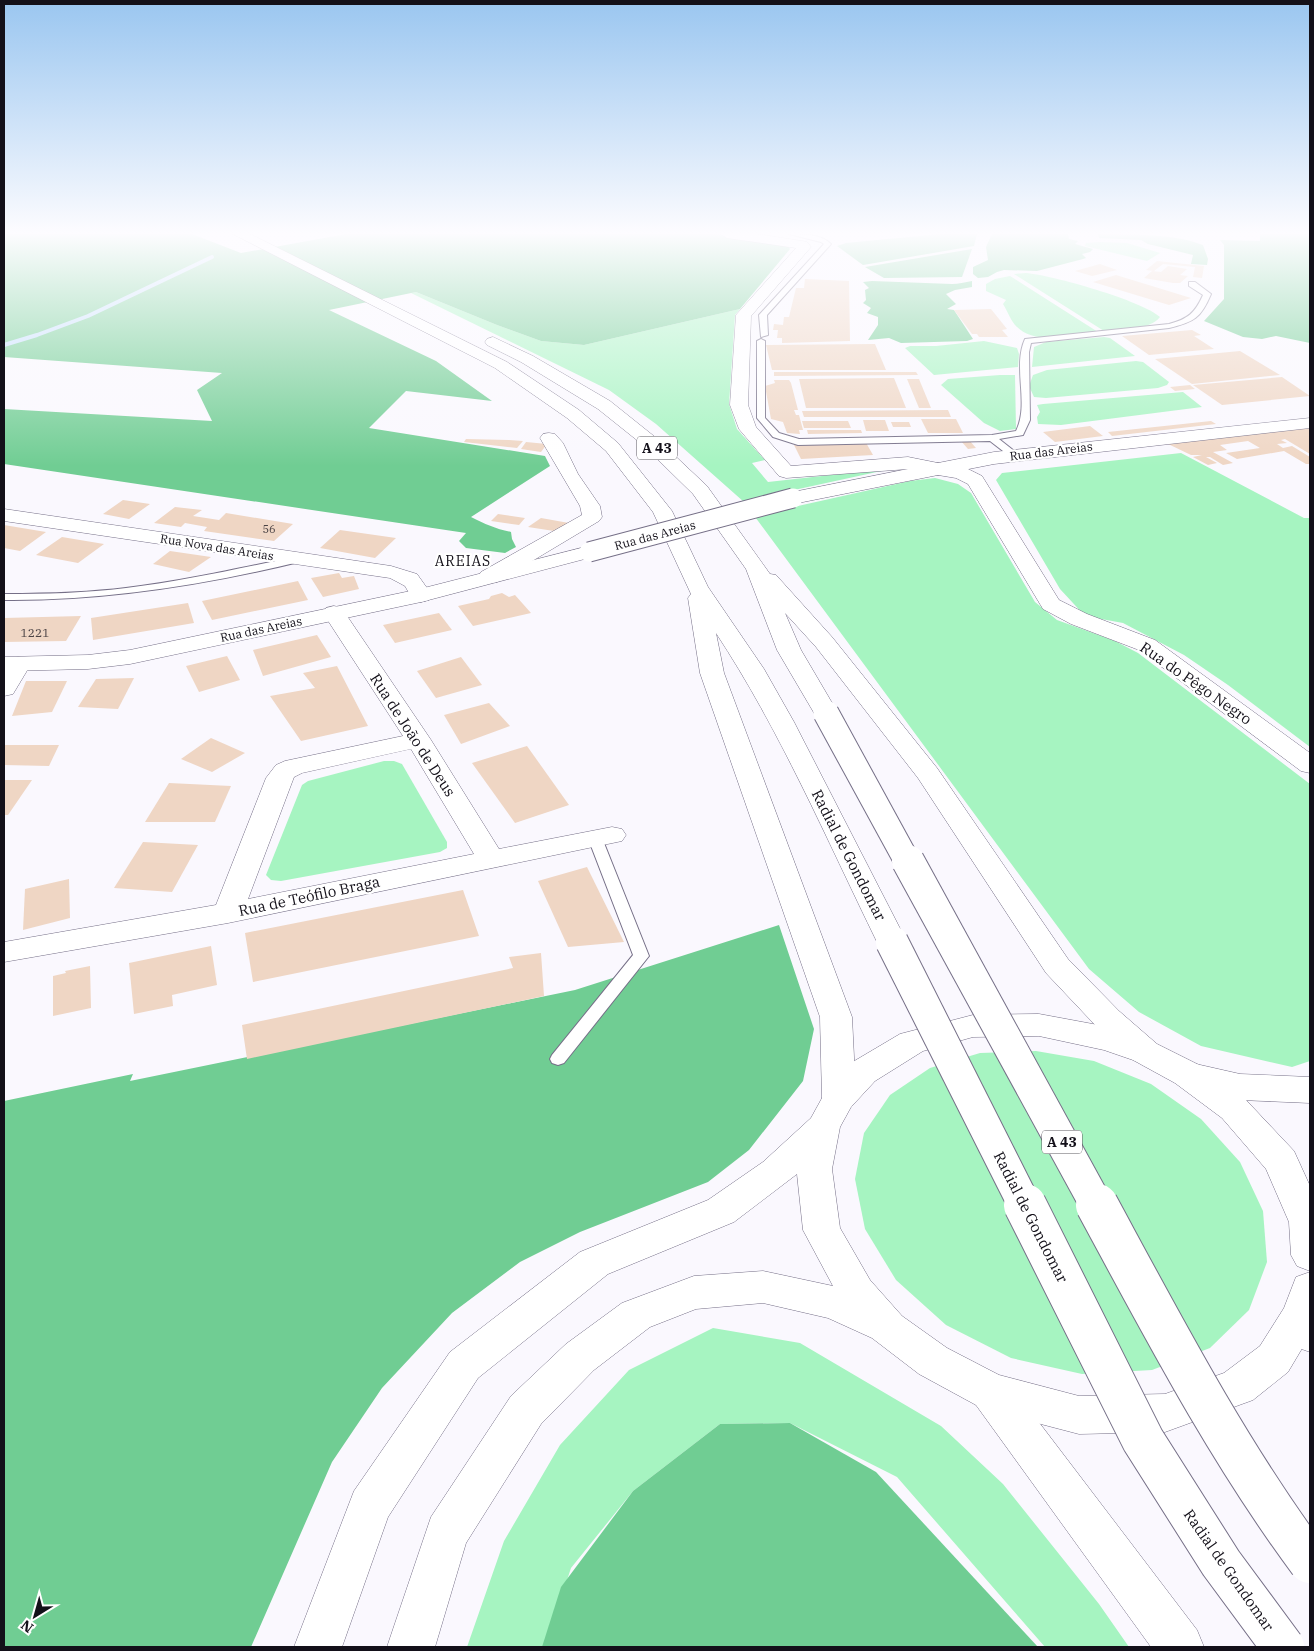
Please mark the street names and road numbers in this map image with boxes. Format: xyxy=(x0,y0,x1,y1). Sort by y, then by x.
road number: A 43 xyxy=(637,436,677,459)
street label: Rua das Areias xyxy=(1009,438,1093,464)
street label: Rua das Areias xyxy=(613,517,697,553)
street label: Rua Nova das Areias xyxy=(159,531,275,563)
street label: Rua das Areias xyxy=(219,613,303,645)
street label: Rua do Pêgo Negro xyxy=(1136,637,1256,729)
street label: Rua de João de Deus xyxy=(366,670,460,800)
street label: Radial de Gondomar xyxy=(808,786,890,924)
street label: Rua de Teófilo Braga xyxy=(237,872,381,920)
road number: A 43 xyxy=(1042,1130,1082,1154)
street label: Radial de Gondomar xyxy=(990,1148,1072,1286)
street label: Radial de Gondomar xyxy=(1180,1505,1278,1635)

